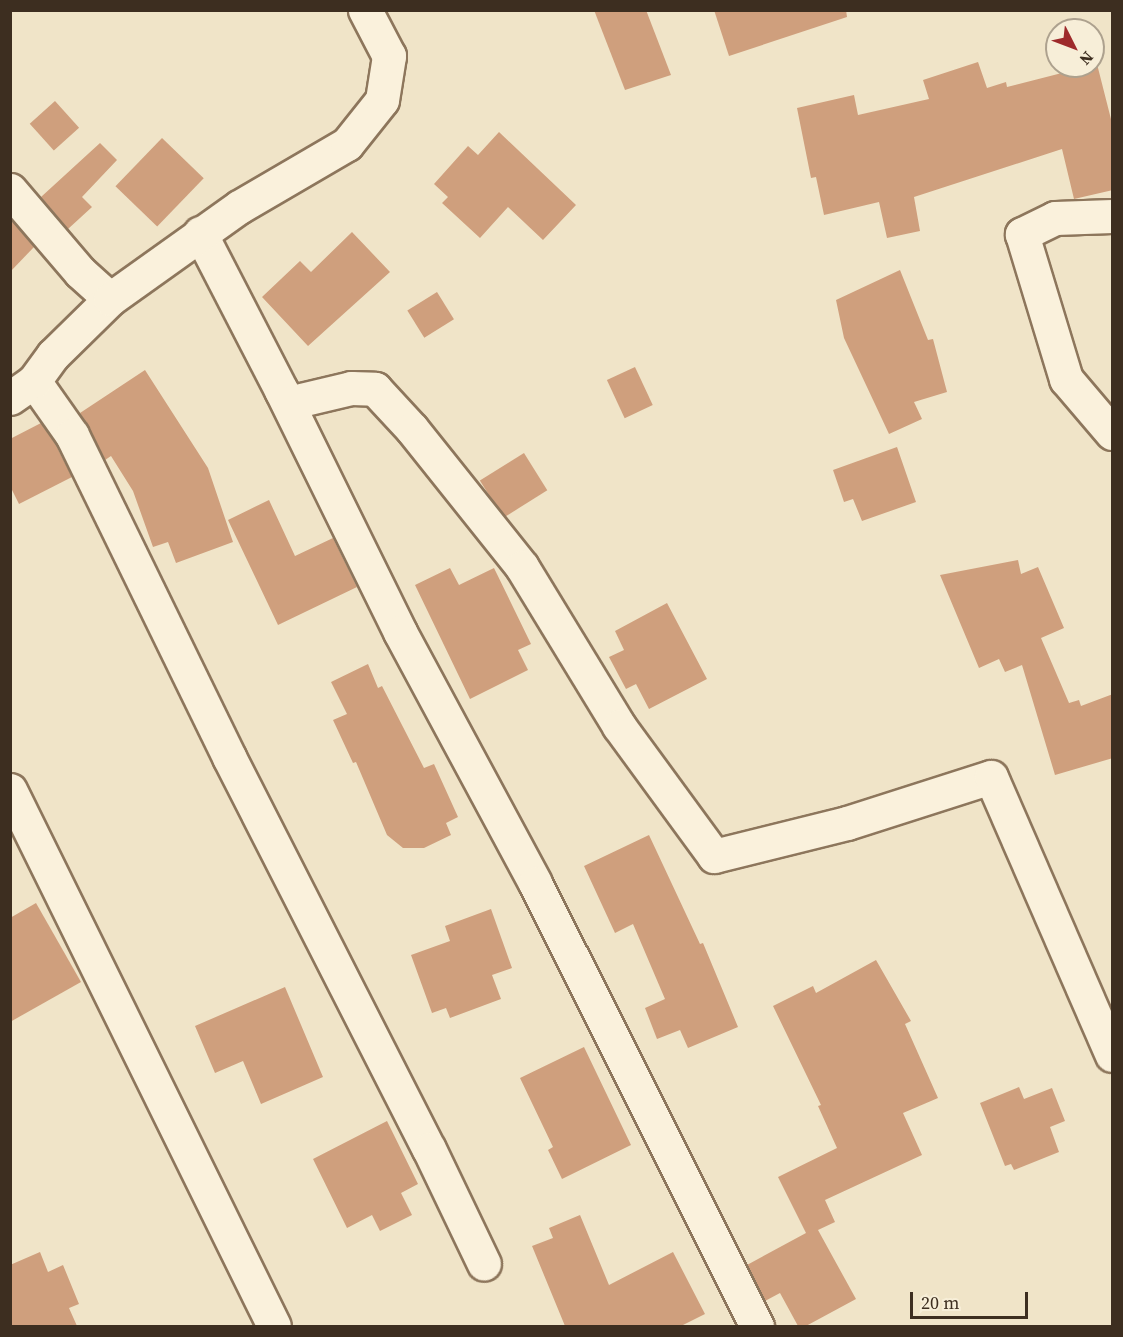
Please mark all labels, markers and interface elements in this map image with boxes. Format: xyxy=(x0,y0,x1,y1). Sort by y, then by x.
north arrow xyxy=(1045,18,1105,78)
text: N xyxy=(1075,47,1099,70)
scale bar xyxy=(913,1280,1032,1318)
text: 20 m xyxy=(921,1290,959,1315)

